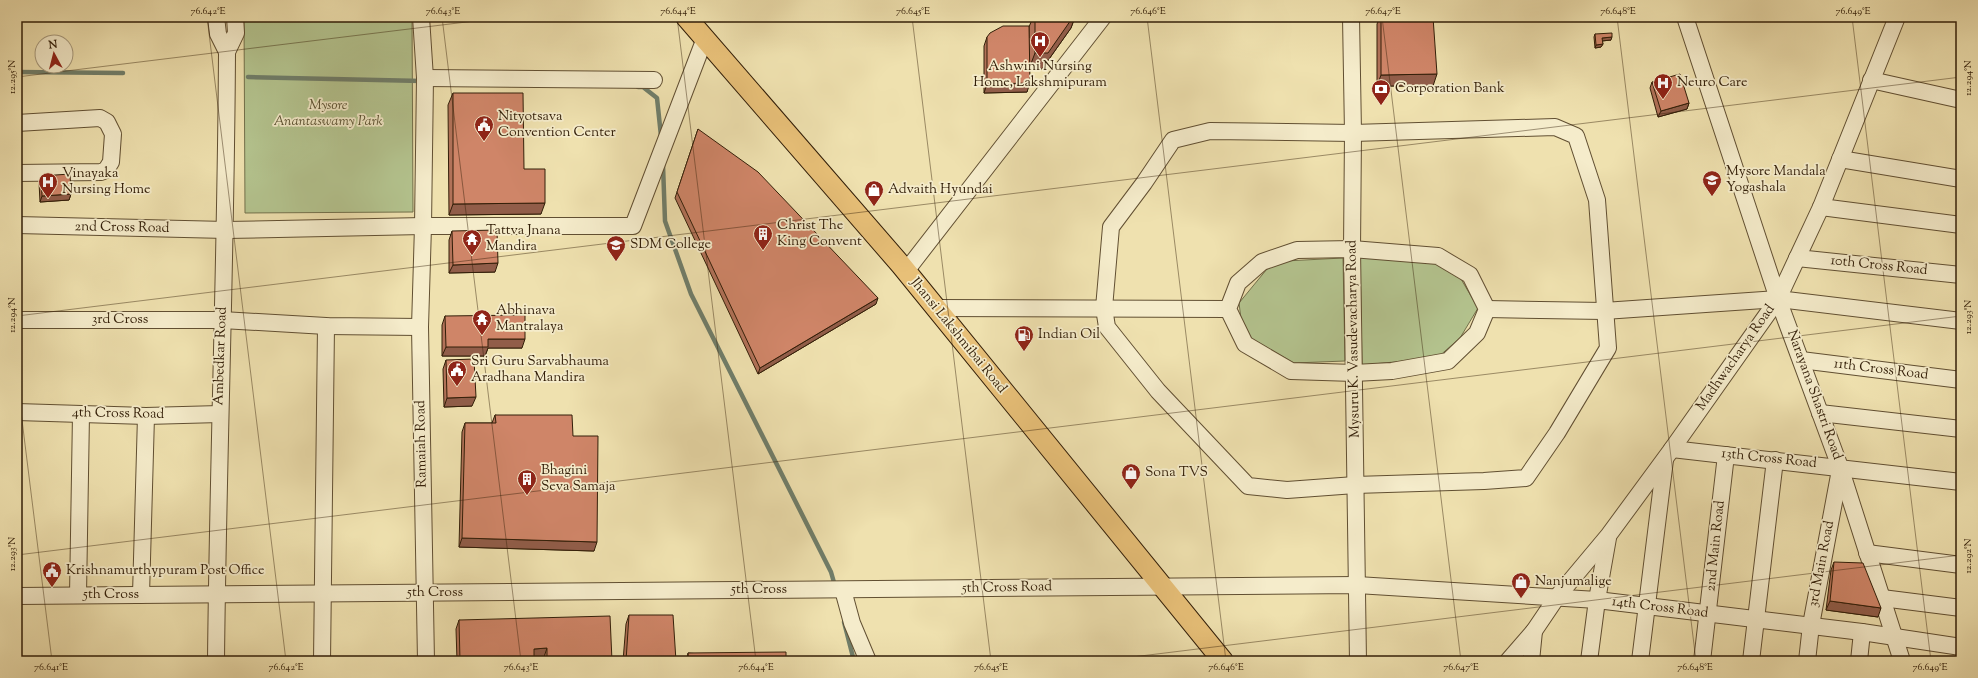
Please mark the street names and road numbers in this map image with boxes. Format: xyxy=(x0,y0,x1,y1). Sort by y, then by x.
street label: 2nd Cross Road xyxy=(74,217,170,239)
street label: Mysuru K. Vasudevacharya Road xyxy=(1342,240,1366,438)
street label: 10th Cross Road xyxy=(1830,251,1929,281)
street label: Jhansi Lakshmibai Road xyxy=(904,273,1011,398)
street label: Madhwacharya Road xyxy=(1692,301,1780,415)
street label: Ambedkar Road xyxy=(209,306,233,406)
street label: 3rd Cross xyxy=(92,310,148,330)
street label: Narayana Shastri Road xyxy=(1781,327,1847,463)
street label: 11th Cross Road xyxy=(1833,354,1929,386)
street label: Ramaiah Road xyxy=(411,400,433,488)
street label: 4th Cross Road xyxy=(72,403,164,425)
street label: 13th Cross Road xyxy=(1720,444,1818,474)
street label: 2nd Main Road xyxy=(1701,499,1731,593)
street label: 3rd Main Road xyxy=(1804,519,1840,609)
street label: 5th Cross Road xyxy=(961,577,1052,599)
street label: 5th Cross xyxy=(730,580,787,600)
street label: 5th Cross xyxy=(406,583,463,603)
street label: 5th Cross xyxy=(82,585,139,605)
street label: 14th Cross Road xyxy=(1611,592,1710,624)

